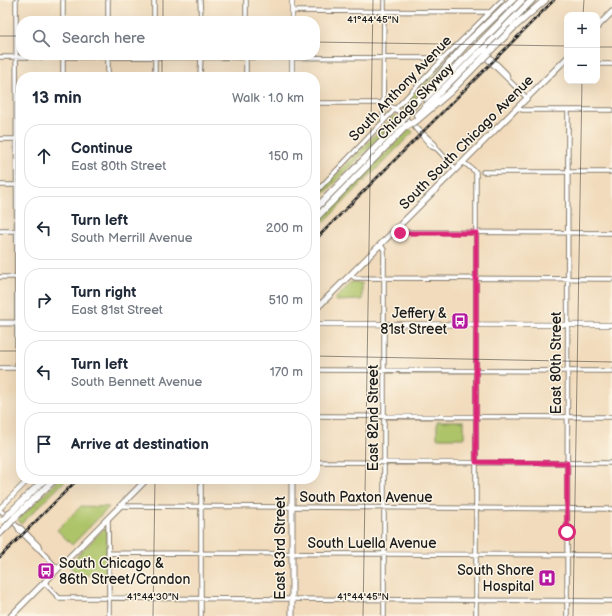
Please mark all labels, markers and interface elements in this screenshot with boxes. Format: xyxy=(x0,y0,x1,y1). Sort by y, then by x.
map controls xyxy=(564,12,600,84)
button: + xyxy=(564,12,600,48)
text: 41°44'45"N xyxy=(347,14,399,26)
search box xyxy=(16,16,320,60)
icon: search xyxy=(30,27,52,49)
text: Search here xyxy=(62,29,145,48)
street label: South Anthony Avenue xyxy=(345,32,455,145)
button: − xyxy=(564,48,600,84)
street label: Chicago Skyway xyxy=(373,59,458,143)
street label: South South Chicago Avenue xyxy=(396,72,537,213)
text: 13 min xyxy=(32,88,82,108)
text: Walk · 1.0 km xyxy=(232,90,304,106)
text: Continue xyxy=(71,139,133,158)
icon: ahead xyxy=(33,145,55,167)
text: 150 m xyxy=(269,148,303,164)
text: East 80th Street xyxy=(71,158,166,174)
text: Turn left xyxy=(71,211,128,230)
icon: left xyxy=(33,217,55,239)
text: 200 m xyxy=(266,220,303,236)
route end xyxy=(391,224,409,242)
text: South Merrill Avenue xyxy=(71,230,192,246)
text: Turn right xyxy=(71,283,136,302)
icon: right xyxy=(33,289,55,311)
text: 510 m xyxy=(269,292,303,308)
text: East 81st Street xyxy=(71,302,163,318)
place label: Jeffery & 81st Street xyxy=(380,305,448,338)
bus stop icon: Jeffery & 81st Street xyxy=(450,311,470,331)
street label: East 80th Street xyxy=(548,311,565,414)
text: Turn left xyxy=(71,355,128,374)
icon: left xyxy=(33,361,55,383)
text: 170 m xyxy=(270,364,303,380)
street label: East 82nd Street xyxy=(365,364,382,471)
text: South Bennett Avenue xyxy=(71,374,202,390)
icon: arrive xyxy=(33,433,55,455)
text: Arrive at destination xyxy=(71,435,209,454)
street label: South Paxton Avenue xyxy=(299,489,433,506)
street label: East 83rd Street xyxy=(272,495,289,600)
route start xyxy=(558,523,576,541)
street label: South Luella Avenue xyxy=(308,535,436,552)
place label: South Chicago & 86th Street/Crandon xyxy=(59,555,190,588)
bus stop icon: South Chicago & 86th Street/Crandon xyxy=(36,561,56,581)
place label: South Shore Hospital xyxy=(457,562,534,595)
hospital icon: South Shore Hospital xyxy=(537,568,557,588)
text: 41°44'30"N xyxy=(127,591,179,603)
text: 41°44'45"N xyxy=(337,591,389,603)

